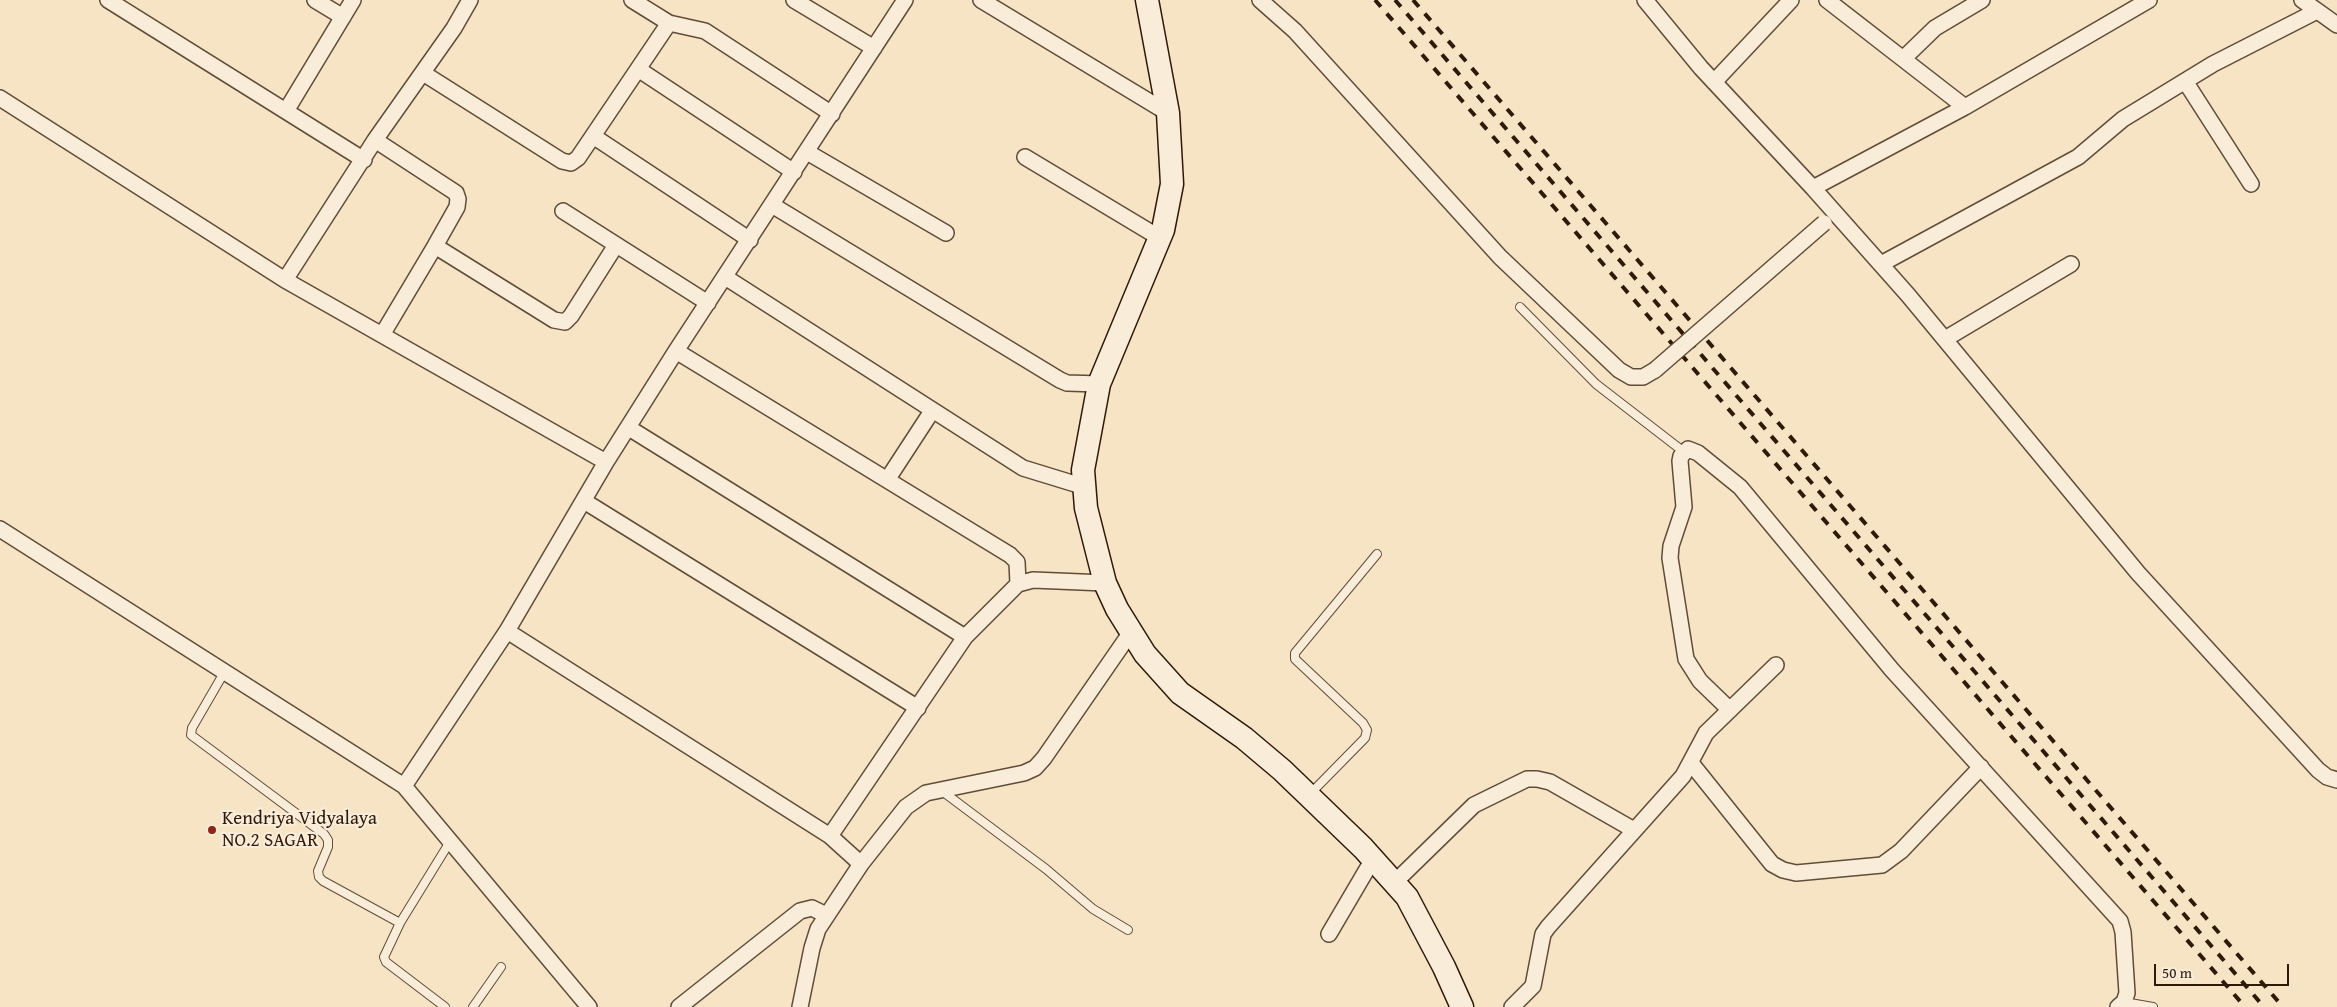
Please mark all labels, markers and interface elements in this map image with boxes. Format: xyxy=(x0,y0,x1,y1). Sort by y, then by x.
place label: Kendriya Vidyalaya NO.2 SAGAR xyxy=(222,808,377,852)
marker: Kendriya Vidyalaya NO.2 SAGAR xyxy=(206,824,218,836)
scale bar xyxy=(2157,954,2292,986)
text: 50 m xyxy=(2162,962,2192,983)

